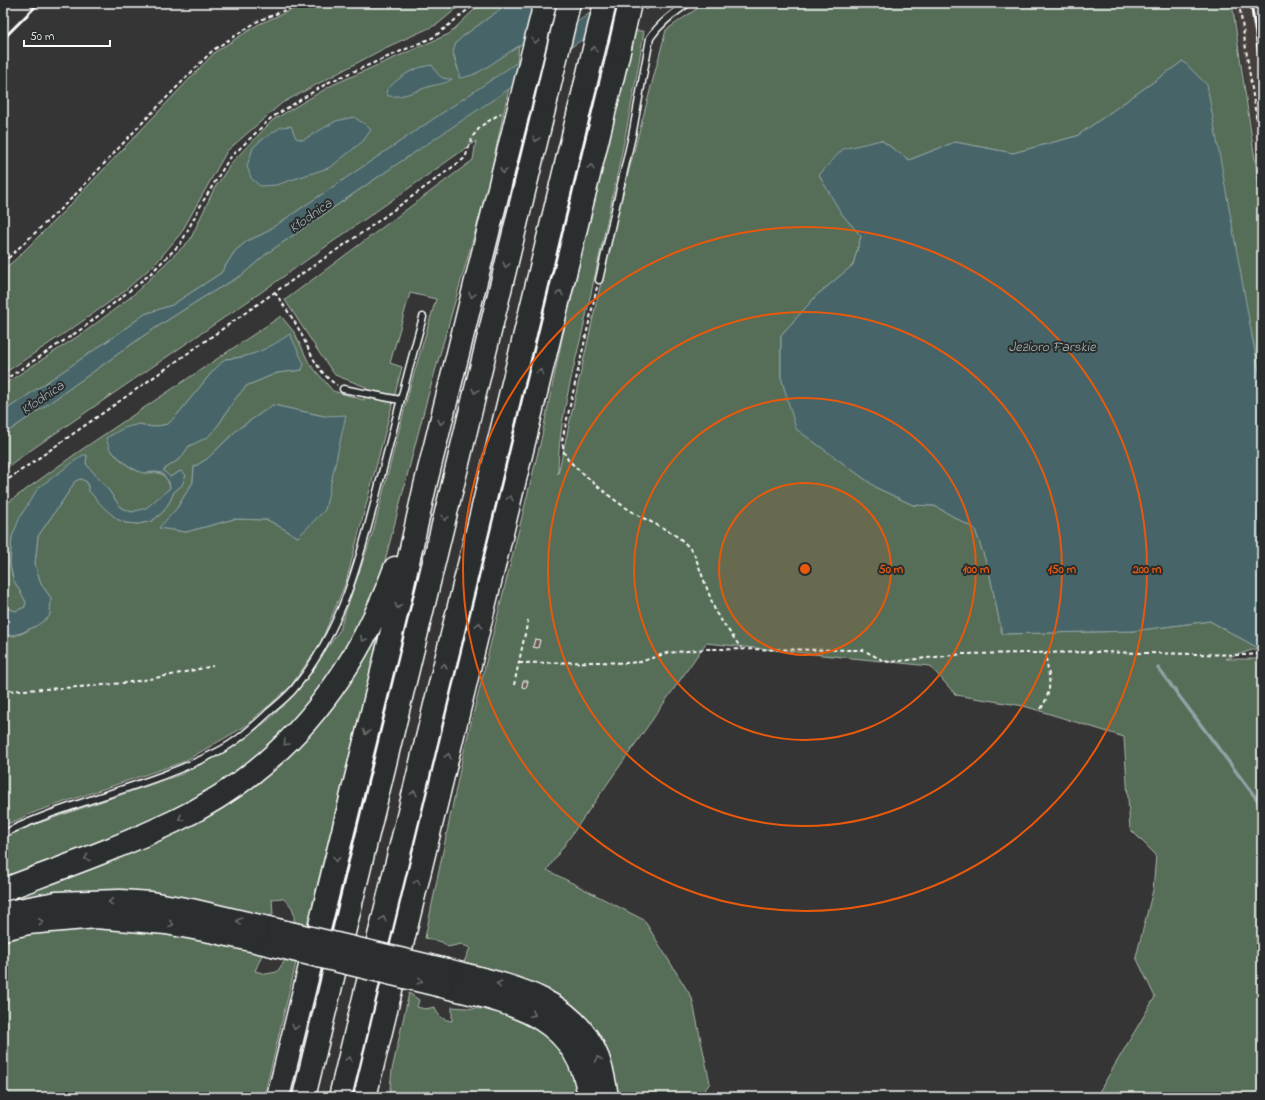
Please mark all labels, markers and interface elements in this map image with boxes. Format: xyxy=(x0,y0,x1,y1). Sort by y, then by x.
scale bar xyxy=(24,22,110,48)
text: 50 m xyxy=(30,28,54,46)
one-way arrow xyxy=(532,38,540,44)
one-way arrow xyxy=(589,45,597,52)
one-way arrow xyxy=(533,135,541,142)
one-way arrow xyxy=(586,163,594,170)
one-way arrow xyxy=(499,167,508,174)
water label: Kłodnica xyxy=(285,194,337,239)
one-way arrow xyxy=(502,262,510,268)
one-way arrow xyxy=(555,290,563,296)
one-way arrow xyxy=(468,292,477,299)
water label: Jezioro Farskie xyxy=(1009,337,1096,358)
one-way arrow xyxy=(536,369,544,375)
water label: Kłodnica xyxy=(17,376,69,420)
one-way arrow xyxy=(472,388,480,394)
one-way arrow xyxy=(437,418,446,425)
one-way arrow xyxy=(505,495,513,502)
one-way arrow xyxy=(441,514,449,521)
text: 50 m xyxy=(879,561,904,579)
text: 100 m xyxy=(963,561,990,579)
text: 150 m xyxy=(1048,561,1077,579)
text: 200 m xyxy=(1132,561,1162,579)
centre of rings xyxy=(798,562,812,576)
one-way arrow xyxy=(394,603,402,609)
one-way arrow xyxy=(475,622,483,628)
one-way arrow xyxy=(361,635,368,642)
one-way arrow xyxy=(440,663,448,670)
one-way arrow xyxy=(363,729,371,735)
one-way arrow xyxy=(284,738,291,746)
one-way arrow xyxy=(443,753,451,759)
one-way arrow xyxy=(409,790,417,796)
one-way arrow xyxy=(178,813,185,821)
one-way arrow xyxy=(84,853,91,861)
one-way arrow xyxy=(332,855,341,862)
one-way arrow xyxy=(413,879,421,885)
one-way arrow xyxy=(108,897,114,906)
one-way arrow xyxy=(378,916,387,923)
one-way arrow xyxy=(236,917,243,926)
one-way arrow xyxy=(38,918,44,927)
one-way arrow xyxy=(167,919,174,928)
one-way arrow xyxy=(416,976,423,984)
one-way arrow xyxy=(496,980,503,989)
one-way arrow xyxy=(528,1009,536,1017)
one-way arrow xyxy=(292,1024,300,1030)
one-way arrow xyxy=(344,1056,353,1063)
one-way arrow xyxy=(595,1056,603,1063)

